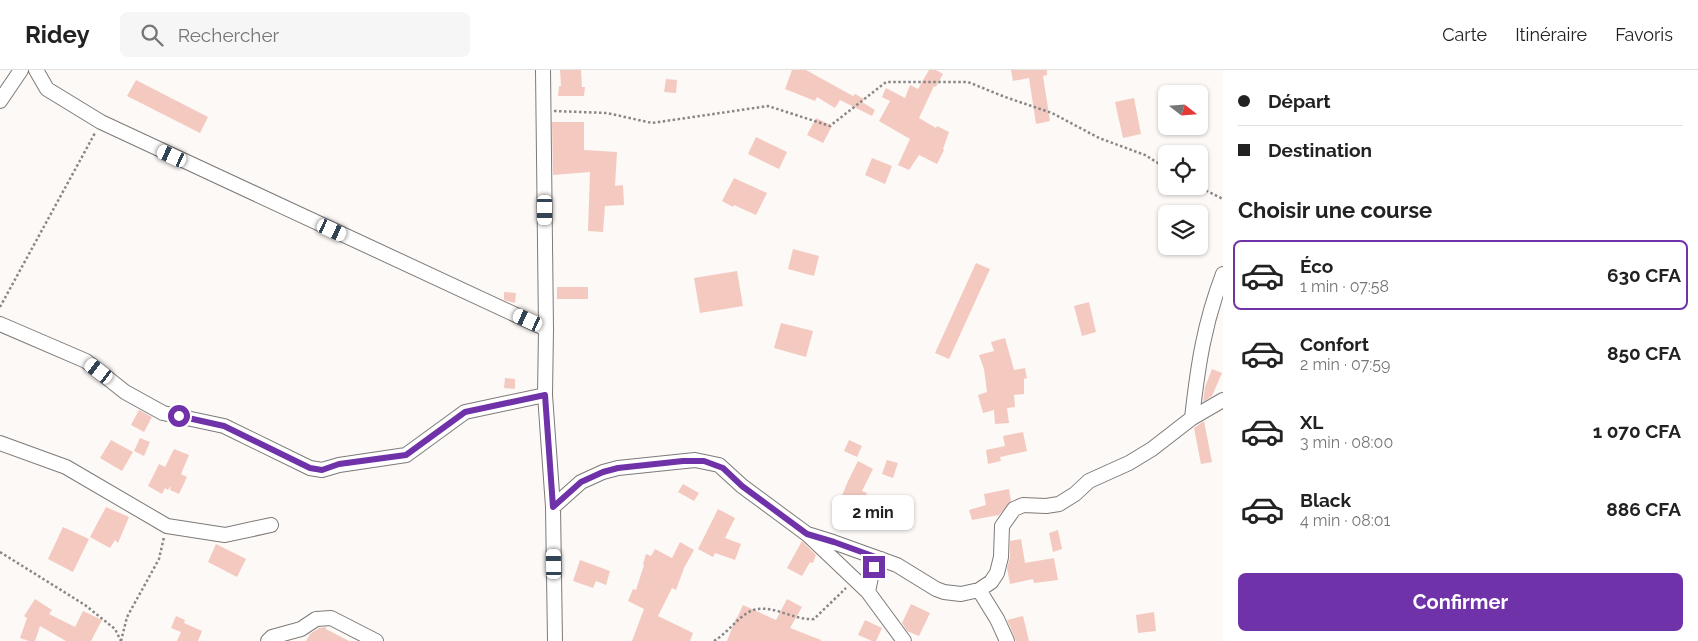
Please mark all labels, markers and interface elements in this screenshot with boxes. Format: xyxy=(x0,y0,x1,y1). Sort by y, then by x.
search box xyxy=(120,12,470,57)
text: Ridey xyxy=(25,20,90,49)
icon: search xyxy=(138,21,166,49)
text: Rechercher xyxy=(178,24,279,46)
text: Carte xyxy=(1442,24,1487,45)
text: Itinéraire xyxy=(1515,24,1587,45)
text: Favoris xyxy=(1615,24,1673,45)
north arrow xyxy=(1158,85,1208,135)
map controls xyxy=(1158,85,1208,255)
text: Départ xyxy=(1268,90,1331,112)
text: Destination xyxy=(1268,139,1372,161)
car xyxy=(155,143,188,169)
button: locate xyxy=(1158,145,1208,195)
car xyxy=(537,195,552,225)
text: Choisir une course xyxy=(1238,197,1432,223)
button: layers xyxy=(1158,205,1208,255)
car xyxy=(315,217,348,243)
icon: car xyxy=(1240,253,1285,298)
text: Éco xyxy=(1300,255,1333,277)
text: 630 CFA xyxy=(1607,264,1681,286)
text: 1 min · 07:58 xyxy=(1300,277,1389,296)
car xyxy=(511,307,544,333)
icon: car xyxy=(1240,331,1285,376)
text: Confort xyxy=(1300,333,1369,355)
text: 850 CFA xyxy=(1607,342,1681,364)
text: 2 min · 07:59 xyxy=(1300,355,1390,374)
car xyxy=(82,356,115,386)
route start xyxy=(168,405,190,427)
icon: car xyxy=(1240,409,1285,454)
text: XL xyxy=(1300,411,1323,433)
text: 1 070 CFA xyxy=(1593,420,1681,442)
text: 3 min · 08:00 xyxy=(1300,433,1393,452)
icon: car xyxy=(1240,487,1285,532)
text: Black xyxy=(1300,489,1351,511)
callout: 2 min xyxy=(833,494,915,530)
text: 886 CFA xyxy=(1606,498,1681,520)
text: 2 min xyxy=(852,503,894,522)
text: 4 min · 08:01 xyxy=(1300,511,1390,530)
car xyxy=(546,549,561,579)
route end xyxy=(863,556,885,578)
button: Confirmer xyxy=(1238,573,1683,631)

